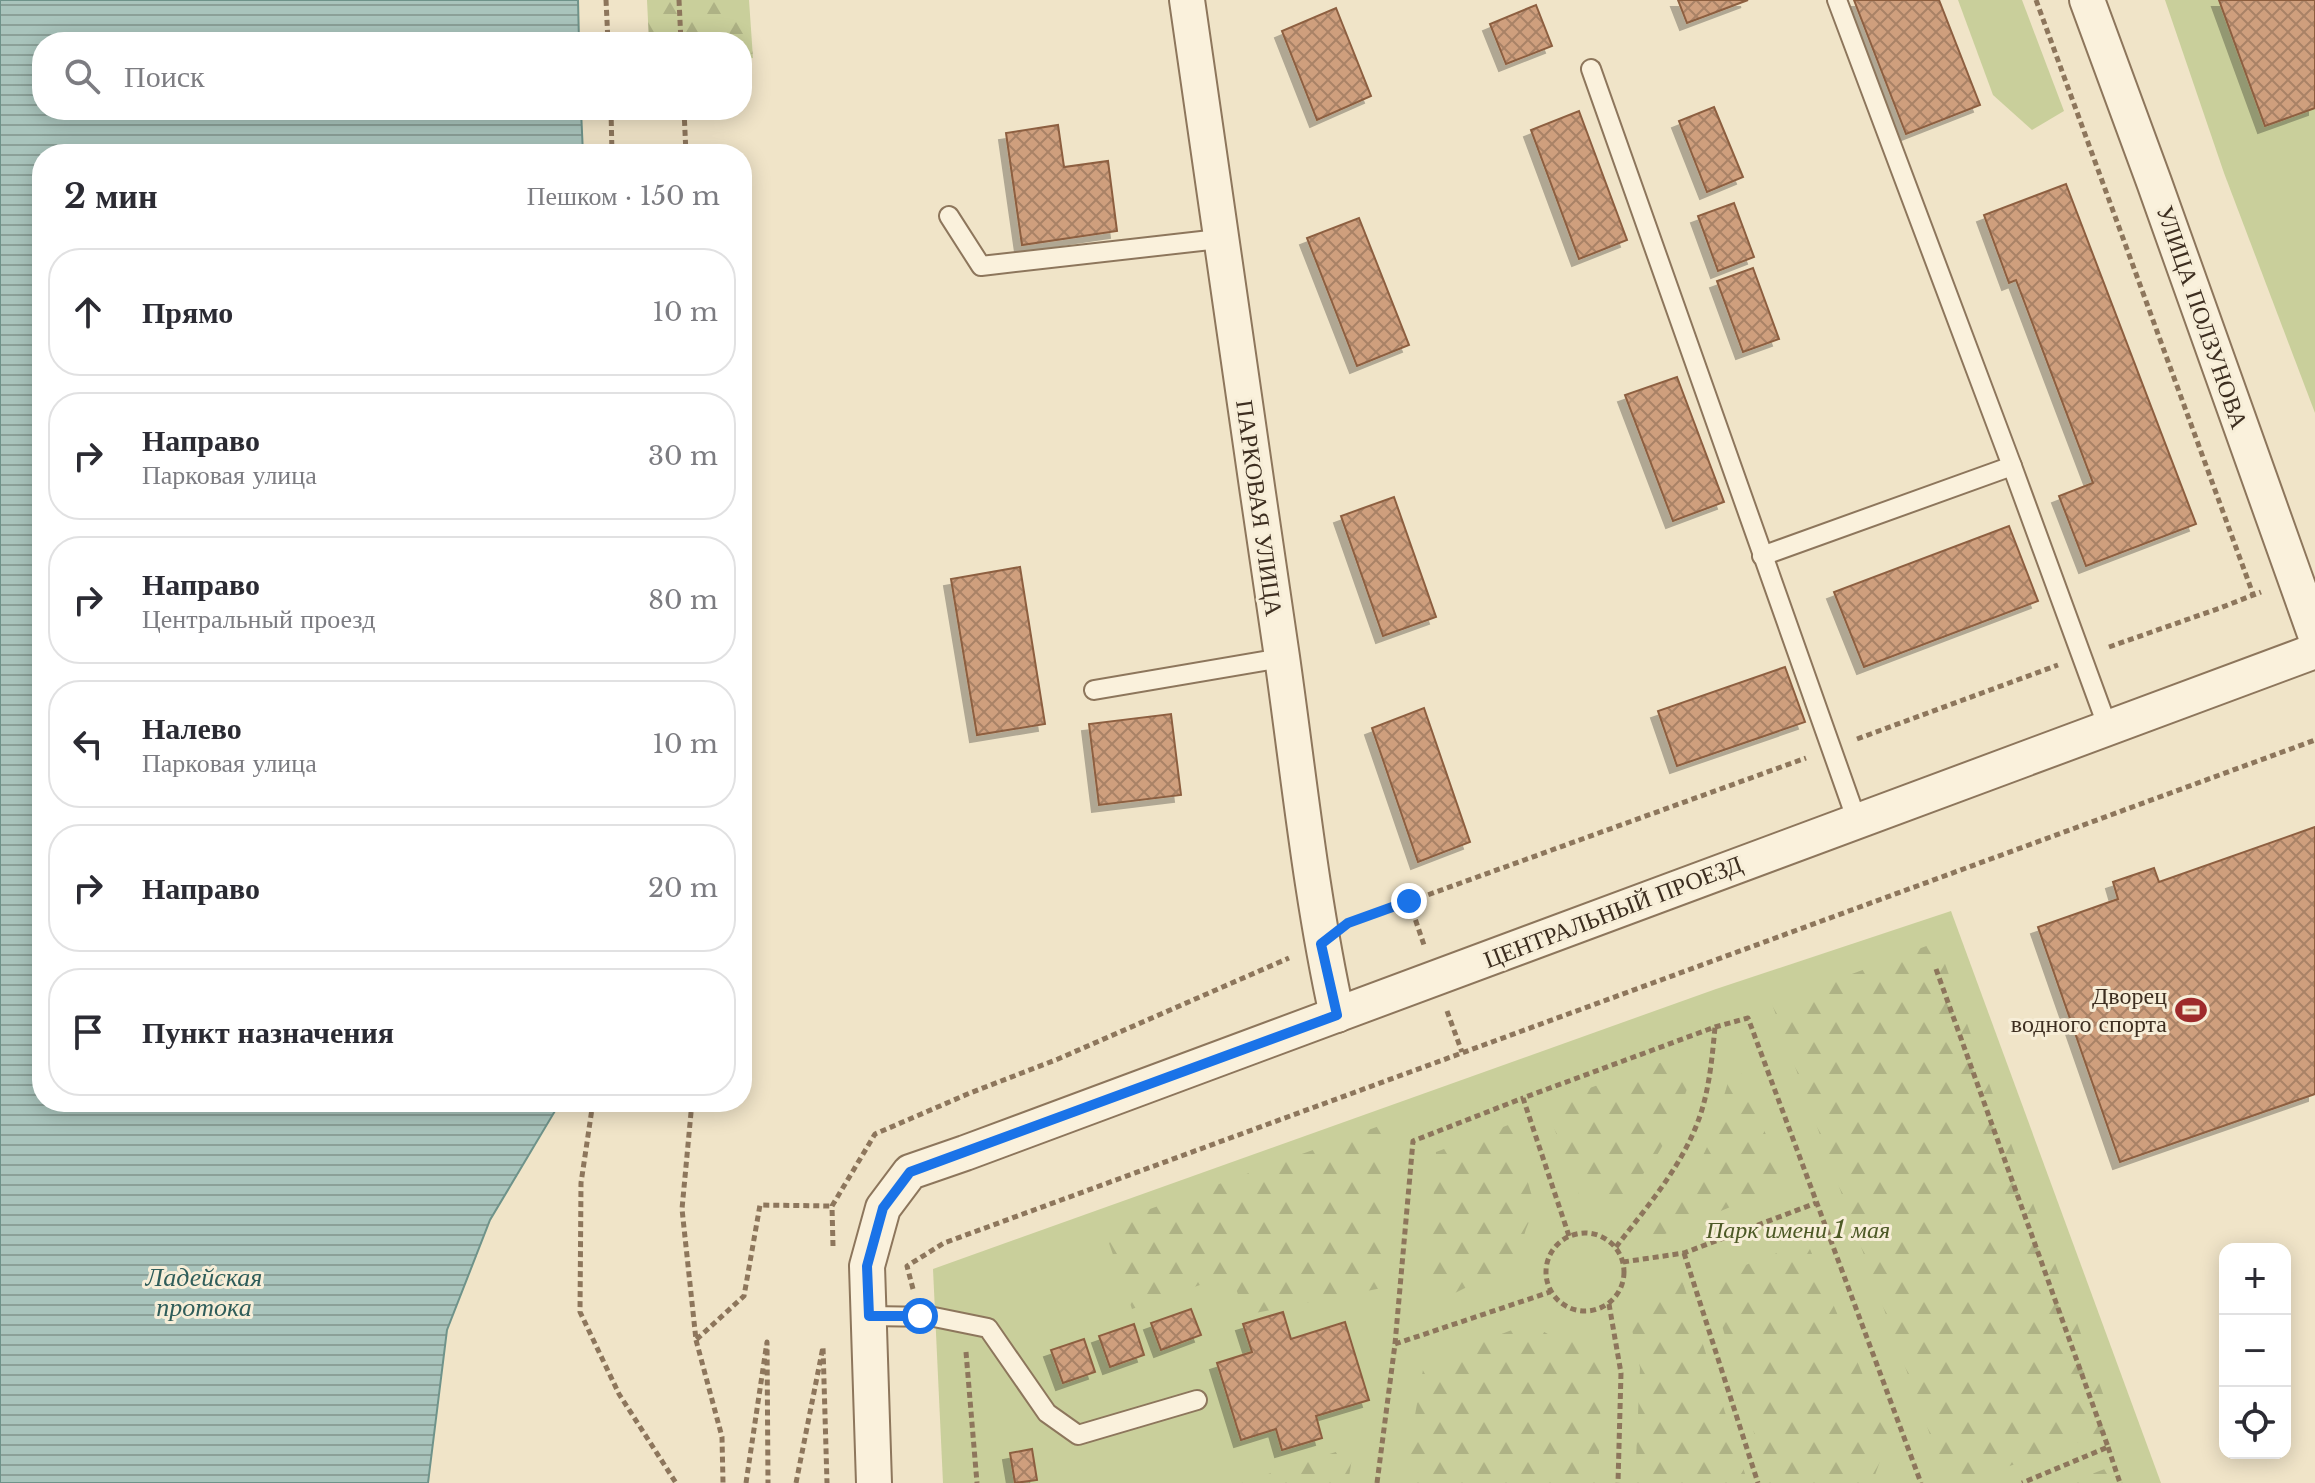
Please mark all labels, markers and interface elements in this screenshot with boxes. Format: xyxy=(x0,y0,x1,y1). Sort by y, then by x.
search box xyxy=(32,32,752,120)
icon: search xyxy=(60,54,104,98)
text: Поиск xyxy=(124,58,205,95)
text: 2 мин xyxy=(64,175,158,217)
text: Пешком · 150 m xyxy=(527,180,720,212)
street label: УЛИЦА ПОЛЗУНОВА xyxy=(2151,201,2255,433)
icon: ahead xyxy=(66,290,110,334)
text: Прямо xyxy=(142,294,233,331)
text: 10 m xyxy=(652,296,718,328)
street label: ПАРКОВАЯ УЛИЦА xyxy=(1230,398,1289,619)
text: Направо xyxy=(142,422,260,459)
icon: right xyxy=(66,434,110,478)
text: 30 m xyxy=(648,440,718,472)
text: Парковая улица xyxy=(142,459,317,491)
text: Направо xyxy=(142,566,260,603)
icon: right xyxy=(66,578,110,622)
text: 80 m xyxy=(648,584,718,616)
text: Центральный проезд xyxy=(142,603,375,635)
text: Налево xyxy=(142,710,242,747)
icon: left xyxy=(66,722,110,766)
text: 10 m xyxy=(652,728,718,760)
text: Парковая улица xyxy=(142,747,317,779)
street label: ЦЕНТРАЛЬНЫЙ ПРОЕЗД xyxy=(1480,849,1746,974)
icon: right xyxy=(66,866,110,910)
text: Направо xyxy=(142,870,260,907)
text: 20 m xyxy=(648,872,718,904)
route end xyxy=(1391,883,1427,919)
place label: Дворец водного спорта xyxy=(2011,981,2167,1038)
sports icon: Дворец водного спорта xyxy=(2174,993,2208,1027)
icon: arrive xyxy=(66,1010,110,1054)
text: Пункт назначения xyxy=(142,1014,394,1051)
park label: Парк имени 1 мая xyxy=(1705,1215,1890,1244)
map controls xyxy=(2219,1243,2291,1459)
button: + xyxy=(2219,1243,2291,1315)
water label: Ладейская протока xyxy=(145,1261,262,1323)
route start xyxy=(902,1298,938,1334)
button: − xyxy=(2219,1315,2291,1387)
button: locate xyxy=(2219,1387,2291,1459)

